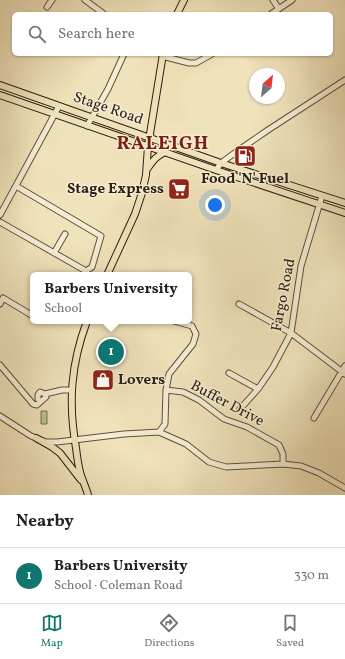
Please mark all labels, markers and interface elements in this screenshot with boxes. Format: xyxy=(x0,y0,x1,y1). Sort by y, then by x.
search box xyxy=(12,12,333,56)
icon: search xyxy=(26,23,48,45)
text: Search here xyxy=(58,24,135,45)
north arrow xyxy=(249,68,285,104)
street label: Stage Road xyxy=(70,87,146,131)
district label: RALEIGH xyxy=(117,131,209,157)
fuel station icon: Food 'N' Fuel xyxy=(232,143,258,169)
place label: Food 'N' Fuel xyxy=(201,169,289,190)
supermarket icon: Stage Express xyxy=(166,176,192,202)
place label: Stage Express xyxy=(67,179,164,200)
your location xyxy=(205,195,225,215)
street label: Fargo Road xyxy=(267,257,301,333)
popup xyxy=(30,272,192,324)
text: Barbers University xyxy=(44,279,178,300)
text: School xyxy=(44,300,82,318)
pin: 1 xyxy=(98,337,124,367)
shop icon: Lovers xyxy=(90,367,116,393)
place label: Lovers xyxy=(118,370,165,391)
street label: Buffer Drive xyxy=(186,376,268,432)
text: Nearby xyxy=(16,510,74,533)
text: Barbers University xyxy=(54,556,188,577)
text: 1 xyxy=(26,567,32,585)
text: 330 m xyxy=(294,567,329,585)
text: School · Coleman Road xyxy=(54,577,183,595)
tab: Map xyxy=(41,612,63,651)
tab: Directions xyxy=(144,612,195,651)
tab: Saved xyxy=(276,612,304,651)

